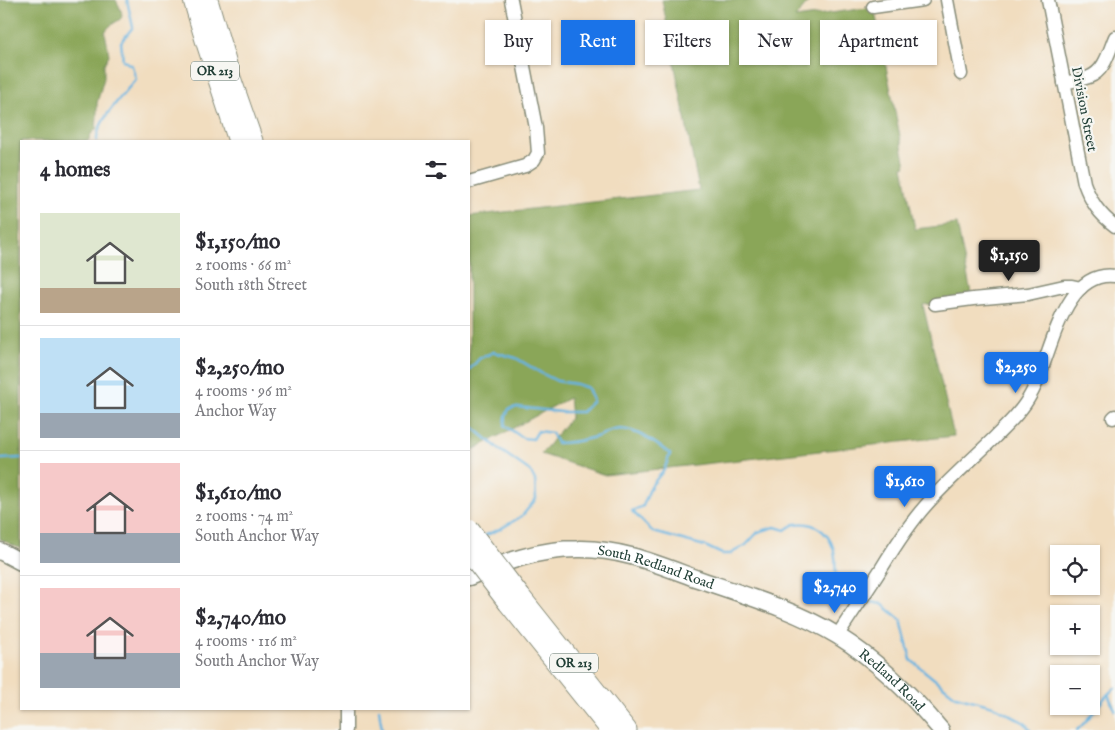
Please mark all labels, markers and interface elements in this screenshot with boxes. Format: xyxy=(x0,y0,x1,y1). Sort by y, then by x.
chip: Buy xyxy=(485,20,551,65)
chip: Rent xyxy=(561,20,635,65)
chip: Filters xyxy=(645,20,729,65)
chip: New xyxy=(739,20,810,65)
chip: Apartment xyxy=(820,20,937,65)
road number: OR 213 xyxy=(191,61,239,80)
street label: Division Street xyxy=(1067,65,1101,153)
icon: filters xyxy=(422,156,450,184)
text: 4 homes xyxy=(40,157,110,184)
text: $1,150/mo xyxy=(195,229,280,256)
icon: home xyxy=(80,233,140,293)
pin: $1,150 xyxy=(968,240,1050,282)
text: $1,150 xyxy=(990,246,1028,266)
text: 2 rooms · 66 m² xyxy=(195,256,291,276)
text: South 18th Street xyxy=(195,276,307,296)
pin: $2,250 xyxy=(975,352,1057,394)
text: $2,250/mo xyxy=(195,355,284,382)
icon: home xyxy=(80,358,140,418)
text: $2,250 xyxy=(995,358,1037,378)
text: 4 rooms · 96 m² xyxy=(195,382,292,402)
text: Anchor Way xyxy=(195,402,277,422)
pin: $1,610 xyxy=(864,466,946,508)
text: $1,610 xyxy=(885,472,925,492)
text: $1,610/mo xyxy=(195,480,281,507)
icon: home xyxy=(80,483,140,543)
text: 2 rooms · 74 m² xyxy=(195,507,293,527)
text: South Anchor Way xyxy=(195,527,319,547)
street label: South Redland Road xyxy=(597,542,717,594)
map controls xyxy=(1050,545,1100,715)
button: locate xyxy=(1050,545,1100,595)
pin: $2,740 xyxy=(794,572,876,614)
text: $2,740 xyxy=(814,578,856,598)
text: $2,740/mo xyxy=(195,605,286,632)
button: + xyxy=(1050,605,1100,655)
icon: home xyxy=(80,608,140,668)
text: 4 rooms · 116 m² xyxy=(195,632,297,652)
street label: Redland Road xyxy=(855,645,929,716)
text: South Anchor Way xyxy=(195,652,319,672)
road number: OR 213 xyxy=(550,654,598,672)
button: − xyxy=(1050,665,1100,715)

